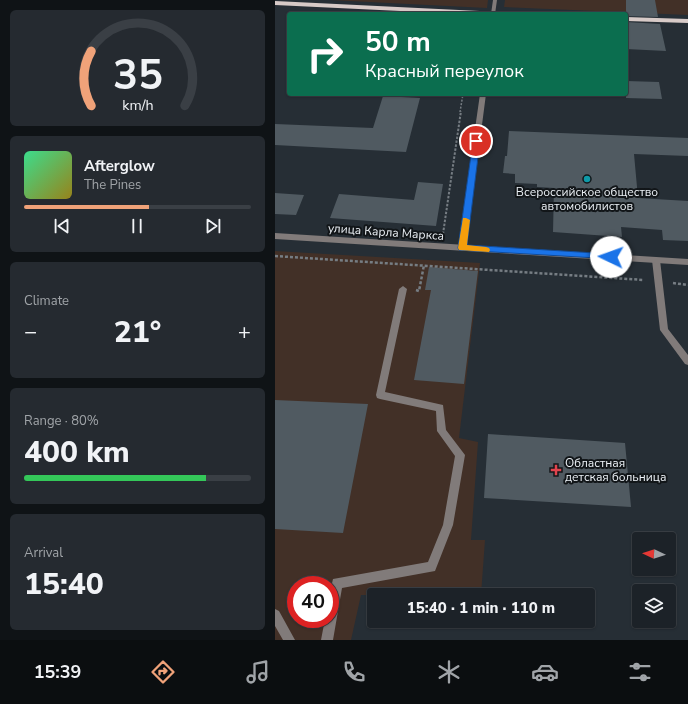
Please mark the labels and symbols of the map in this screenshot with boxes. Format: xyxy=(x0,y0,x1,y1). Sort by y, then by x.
pin xyxy=(459,124,493,158)
marker: Всероссийское общество автомобилистов xyxy=(582,174,592,184)
place label: Всероссийское общество автомобилистов xyxy=(516,184,658,214)
street label: улица Карла Маркса xyxy=(327,220,445,244)
position arrow xyxy=(590,236,632,278)
place label: Областная детская больница xyxy=(565,455,666,485)
marker: Областная детская больница xyxy=(550,464,562,476)
north arrow xyxy=(632,532,676,576)
speed limit sign: 40 xyxy=(287,576,339,628)

